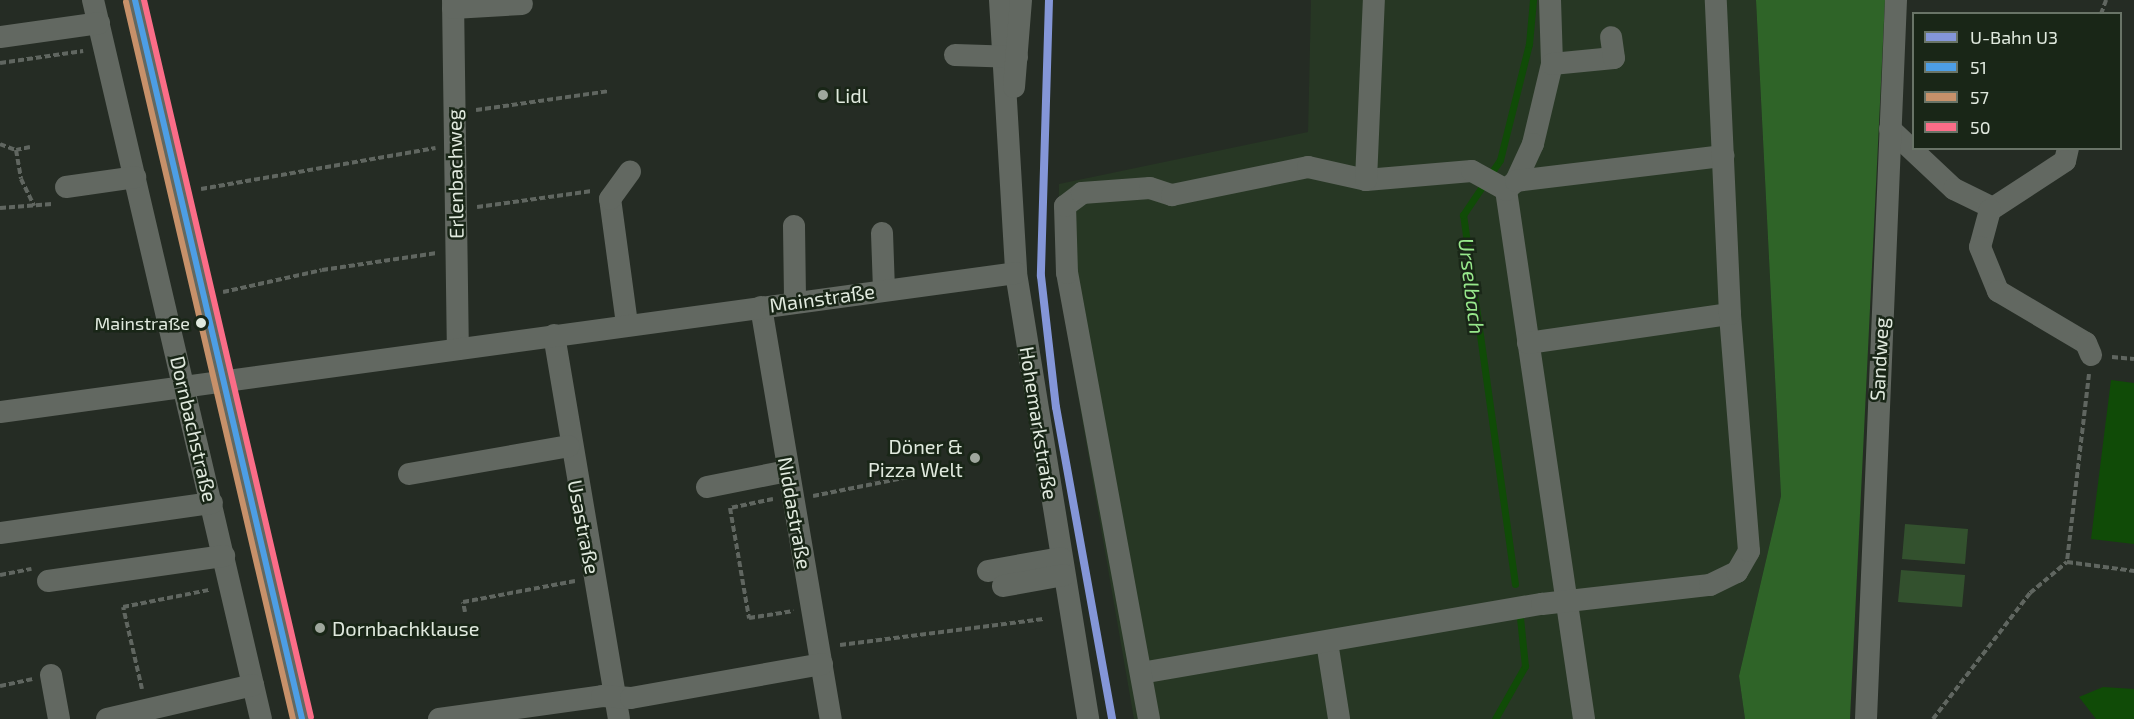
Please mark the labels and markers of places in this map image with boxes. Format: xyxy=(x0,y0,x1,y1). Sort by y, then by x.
place label: Lidl xyxy=(835,83,868,107)
marker: Lidl xyxy=(816,88,830,102)
place label: Mainstraße xyxy=(94,312,190,334)
marker: Mainstraße xyxy=(195,317,207,329)
place label: Döner & Pizza Welt xyxy=(868,434,963,481)
marker: Döner & Pizza Welt xyxy=(968,451,982,465)
place label: Dornbachklause xyxy=(332,616,479,640)
marker: Dornbachklause xyxy=(313,621,327,635)

